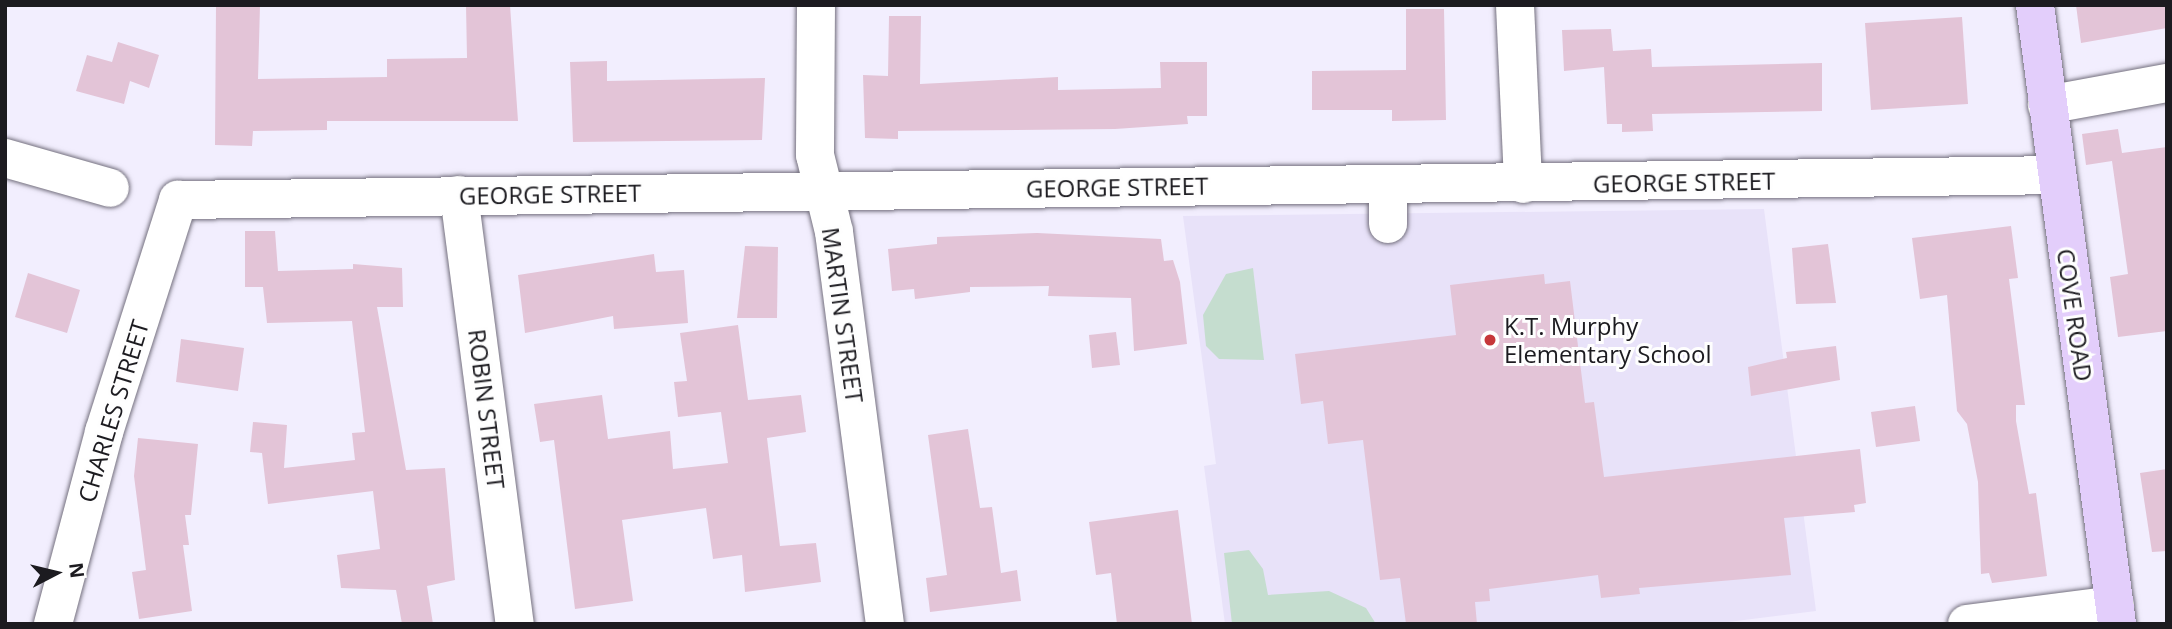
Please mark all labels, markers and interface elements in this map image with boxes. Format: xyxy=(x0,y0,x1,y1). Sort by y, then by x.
street label: GEORGE STREET xyxy=(1593,166,1775,198)
street label: GEORGE STREET xyxy=(1026,171,1208,203)
street label: GEORGE STREET xyxy=(459,178,641,210)
street label: MARTIN STREET xyxy=(816,225,870,405)
street label: COVE ROAD xyxy=(2051,247,2099,383)
place label: K.T. Murphy Elementary School xyxy=(1504,312,1712,368)
street label: CHARLES STREET xyxy=(72,316,154,506)
street label: ROBIN STREET xyxy=(463,327,511,491)
marker: K.T. Murphy Elementary School xyxy=(1482,332,1498,348)
north arrow xyxy=(21,538,91,608)
text: N xyxy=(63,561,91,580)

